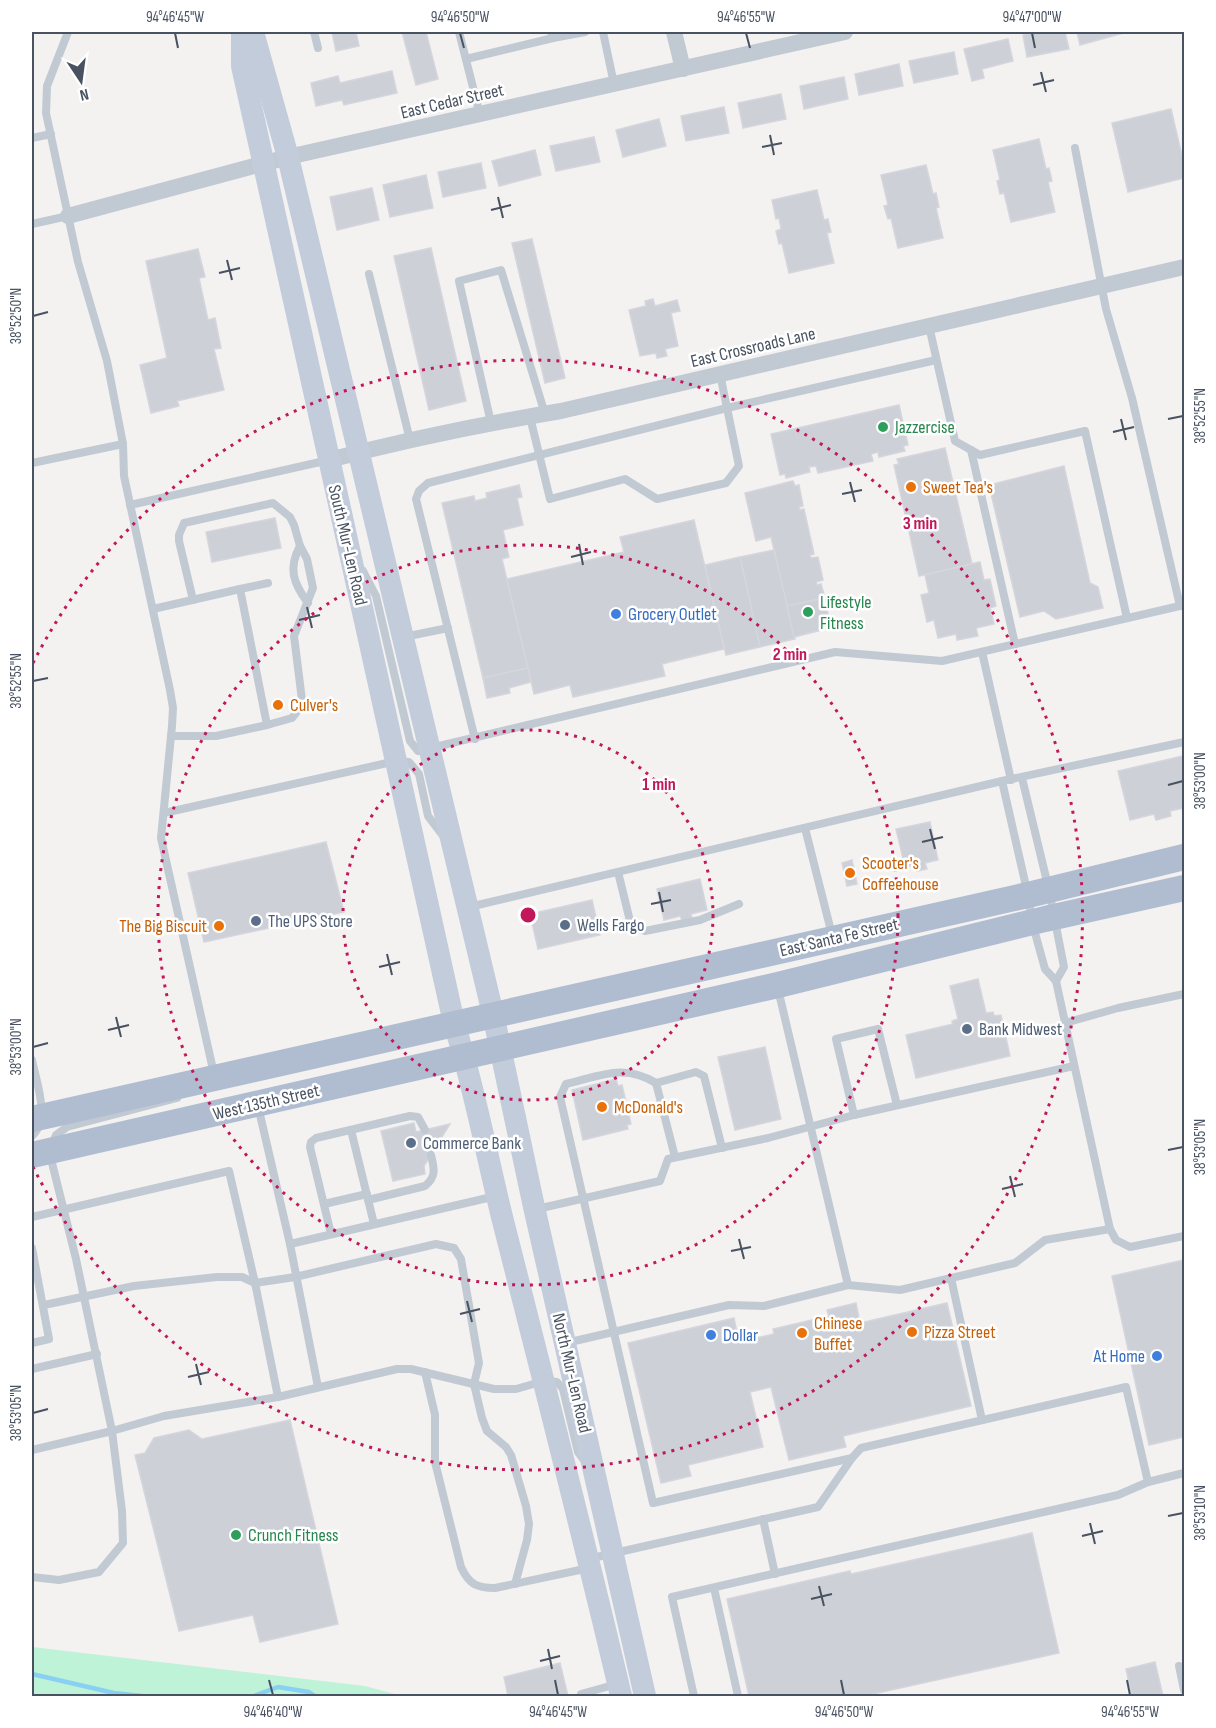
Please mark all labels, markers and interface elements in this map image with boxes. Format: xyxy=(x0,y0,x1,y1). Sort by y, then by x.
text: 94°46'45"W xyxy=(146,8,204,27)
text: 94°46'50"W xyxy=(431,8,489,27)
text: 94°46'55"W xyxy=(717,8,775,27)
text: 94°47'00"W xyxy=(1003,8,1062,27)
north arrow xyxy=(51,51,111,111)
street label: East Cedar Street xyxy=(399,79,506,124)
text: N xyxy=(78,84,90,104)
text: 38°52'50"N xyxy=(7,288,26,344)
street label: East Crossroads Lane xyxy=(689,323,817,372)
text: 38°52'55"N xyxy=(1191,388,1210,444)
place label: Jazzercise xyxy=(894,417,955,438)
marker: Jazzercise xyxy=(876,420,890,434)
place label: Sweet Tea's xyxy=(923,477,993,498)
marker: Sweet Tea's xyxy=(904,480,918,494)
street label: South Mur-Len Road xyxy=(323,483,372,607)
text: 3 min xyxy=(903,513,937,534)
place label: Lifestyle Fitness xyxy=(820,592,872,634)
place label: Grocery Outlet xyxy=(628,604,717,625)
marker: Lifestyle Fitness xyxy=(801,605,815,619)
marker: Grocery Outlet xyxy=(609,607,623,621)
text: 2 min xyxy=(773,644,807,665)
text: 38°52'55"N xyxy=(7,653,26,709)
place label: Culver's xyxy=(290,695,338,716)
marker: Culver's xyxy=(271,698,285,712)
text: 38°53'00"N xyxy=(1191,752,1210,810)
text: 1 min xyxy=(642,774,676,795)
place label: Scooter's Coffeehouse xyxy=(862,853,939,895)
marker: Scooter's Coffeehouse xyxy=(843,866,857,880)
centre of rings xyxy=(518,905,538,925)
place label: The UPS Store xyxy=(268,911,353,932)
marker: The UPS Store xyxy=(249,914,263,928)
street label: East Santa Fe Street xyxy=(778,914,901,961)
place label: Wells Fargo xyxy=(577,915,644,936)
place label: The Big Biscuit xyxy=(119,916,208,937)
marker: Wells Fargo xyxy=(558,918,572,932)
marker: The Big Biscuit xyxy=(212,919,226,933)
text: 38°53'00"N xyxy=(7,1018,26,1076)
place label: Bank Midwest xyxy=(979,1019,1063,1040)
marker: Bank Midwest xyxy=(960,1022,974,1036)
street label: West 135th Street xyxy=(211,1080,322,1125)
place label: McDonald's xyxy=(614,1097,683,1118)
marker: McDonald's xyxy=(595,1100,609,1114)
text: 38°53'05"N xyxy=(1191,1119,1210,1175)
place label: Commerce Bank xyxy=(423,1133,521,1154)
marker: Commerce Bank xyxy=(404,1136,418,1150)
street label: North Mur-Len Road xyxy=(548,1311,595,1435)
place label: Chinese Buffet xyxy=(814,1313,862,1355)
place label: Pizza Street xyxy=(924,1322,996,1343)
place label: Dollar xyxy=(723,1325,758,1346)
marker: Pizza Street xyxy=(905,1325,919,1339)
marker: Chinese Buffet xyxy=(795,1326,809,1340)
marker: Dollar xyxy=(704,1328,718,1342)
place label: At Home xyxy=(1093,1346,1145,1367)
marker: At Home xyxy=(1150,1349,1164,1363)
text: 38°53'05"N xyxy=(7,1385,26,1441)
text: 38°53'10"N xyxy=(1191,1485,1210,1541)
place label: Crunch Fitness xyxy=(248,1525,338,1546)
marker: Crunch Fitness xyxy=(229,1528,243,1542)
text: 94°46'40"W xyxy=(244,1703,303,1722)
text: 94°46'45"W xyxy=(529,1703,587,1722)
text: 94°46'50"W xyxy=(815,1703,873,1722)
text: 94°46'55"W xyxy=(1101,1703,1159,1722)

